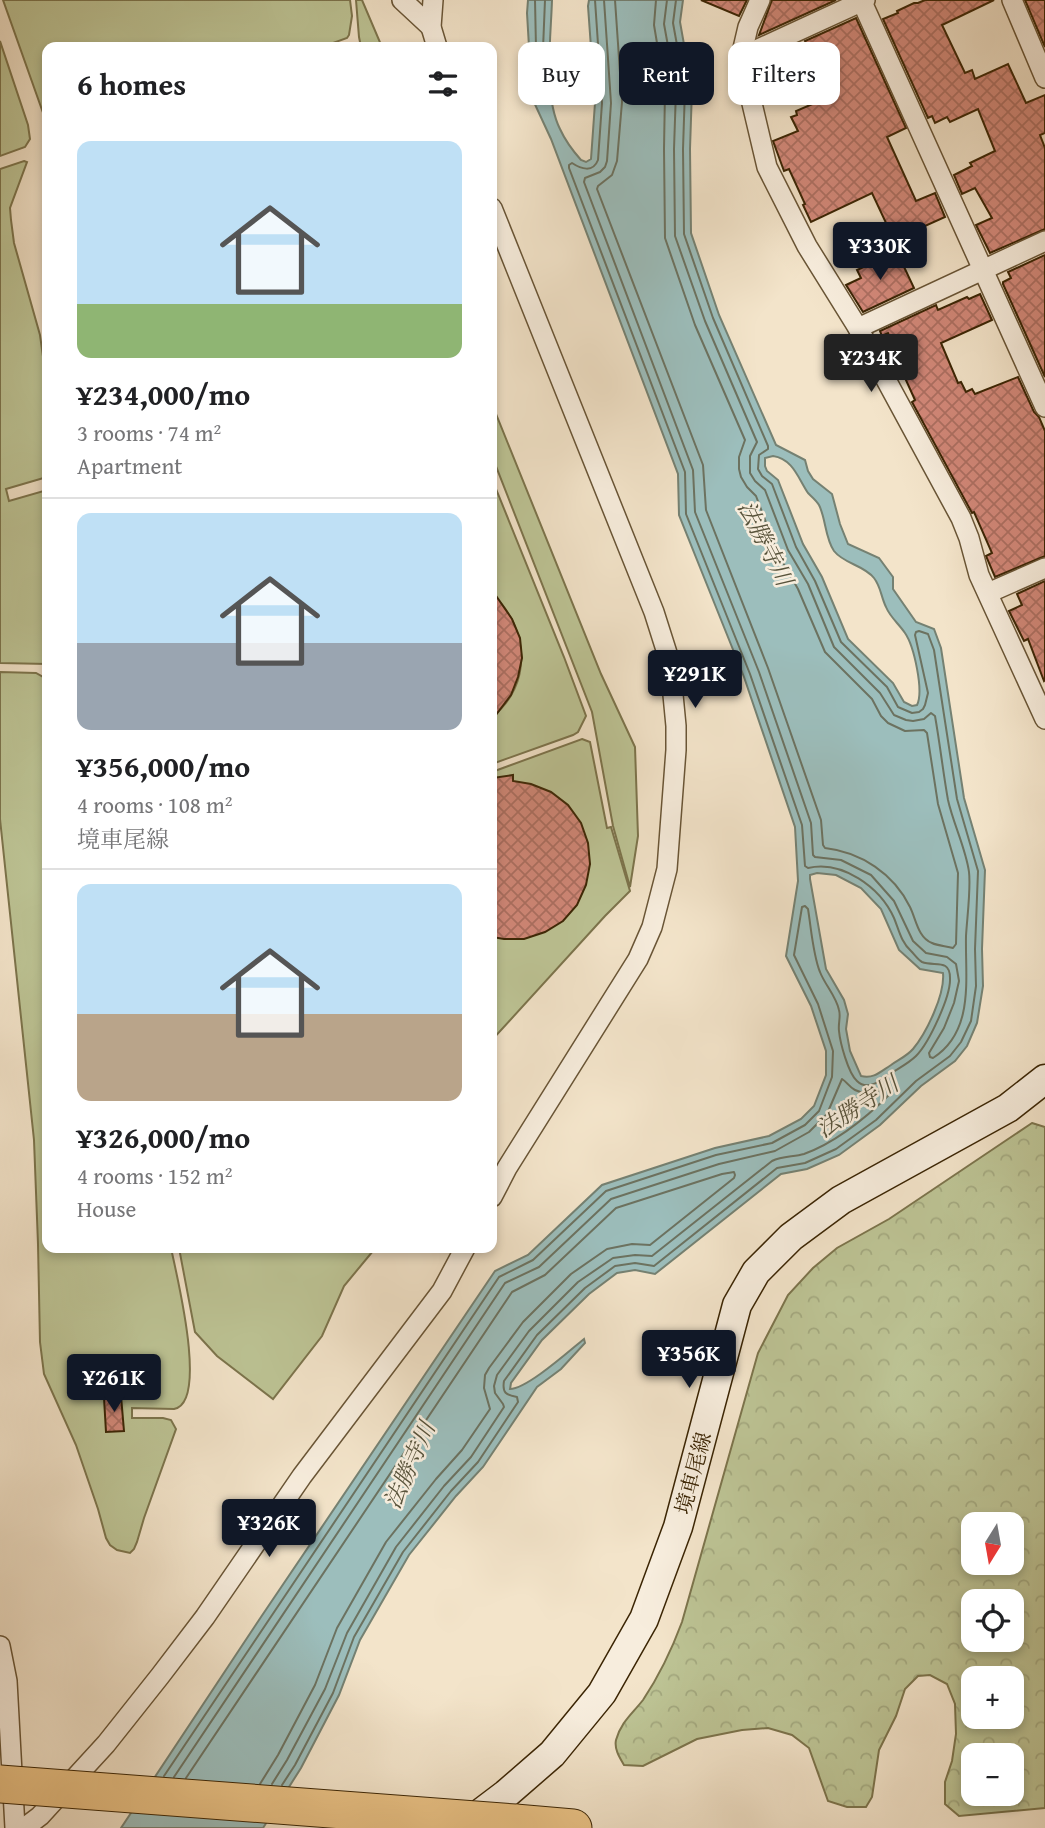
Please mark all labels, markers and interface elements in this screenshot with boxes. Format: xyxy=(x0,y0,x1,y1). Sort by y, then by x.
chip: Buy xyxy=(518,42,605,105)
chip: Rent xyxy=(619,42,714,105)
chip: Filters xyxy=(728,42,840,105)
text: 6 homes xyxy=(77,62,186,106)
icon: filters xyxy=(424,65,462,103)
icon: home xyxy=(207,187,333,313)
pin: ¥330K xyxy=(831,222,929,282)
text: ¥330K xyxy=(849,228,911,261)
pin: ¥234K xyxy=(822,334,920,394)
text: ¥234K xyxy=(840,340,902,373)
text: ¥234,000/mo xyxy=(77,372,250,416)
text: 3 rooms · 74 m² xyxy=(77,416,221,449)
text: Apartment xyxy=(77,449,182,482)
water label: 法勝寺川 xyxy=(730,495,803,594)
icon: home xyxy=(207,558,333,684)
pin: ¥291K xyxy=(646,650,744,710)
text: ¥291K xyxy=(664,656,726,689)
text: ¥356,000/mo xyxy=(77,744,250,788)
text: 4 rooms · 108 m² xyxy=(77,788,232,821)
text: 境車尾線 xyxy=(77,822,169,855)
icon: home xyxy=(207,930,333,1056)
water label: 法勝寺川 xyxy=(809,1065,907,1145)
text: ¥326,000/mo xyxy=(77,1115,250,1159)
text: 4 rooms · 152 m² xyxy=(77,1159,232,1192)
text: House xyxy=(77,1192,136,1225)
pin: ¥356K xyxy=(640,1330,738,1390)
text: ¥356K xyxy=(658,1336,720,1369)
pin: ¥261K xyxy=(65,1354,163,1414)
text: ¥261K xyxy=(83,1360,145,1393)
water label: 法勝寺川 xyxy=(375,1414,444,1514)
street label: 境車尾線 xyxy=(667,1428,719,1518)
pin: ¥326K xyxy=(220,1500,318,1559)
text: ¥326K xyxy=(238,1505,300,1538)
north arrow xyxy=(961,1512,1024,1575)
map controls xyxy=(961,1512,1024,1806)
button: locate xyxy=(961,1589,1024,1652)
button: + xyxy=(961,1666,1024,1729)
button: − xyxy=(961,1743,1024,1806)

